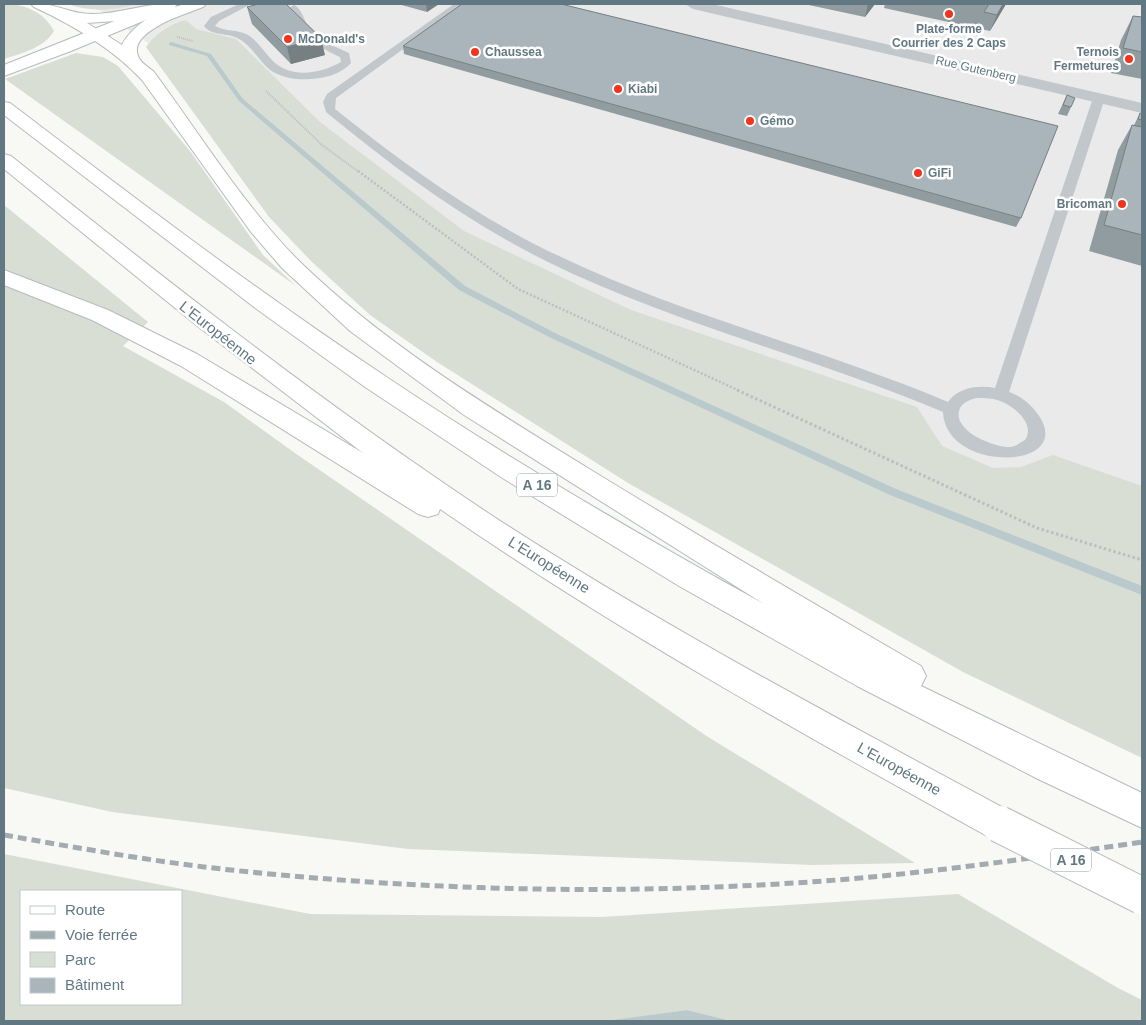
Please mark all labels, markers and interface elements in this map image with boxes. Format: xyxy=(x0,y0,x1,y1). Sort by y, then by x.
marker: Plate-forme Courrier des 2 Caps xyxy=(943,8,955,20)
place label: Plate-forme Courrier des 2 Caps xyxy=(892,22,1006,50)
place label: McDonald's xyxy=(298,32,365,46)
marker: McDonald's xyxy=(282,33,294,45)
place label: Chaussea xyxy=(485,45,542,59)
place label: Ternois Fermetures xyxy=(1054,45,1119,73)
marker: Chaussea xyxy=(469,46,481,58)
street label: Rue Gutenberg xyxy=(934,53,1018,85)
marker: Ternois Fermetures xyxy=(1123,53,1135,65)
place label: Kiabi xyxy=(628,82,657,96)
marker: Kiabi xyxy=(612,83,624,95)
place label: Gémo xyxy=(760,114,794,128)
marker: Gémo xyxy=(744,115,756,127)
place label: GiFi xyxy=(928,166,951,180)
marker: GiFi xyxy=(912,167,924,179)
place label: Bricoman xyxy=(1057,197,1112,211)
marker: Bricoman xyxy=(1116,198,1128,210)
street label: L'Européenne xyxy=(176,297,260,368)
road number: A 16 xyxy=(517,474,557,496)
street label: L'Européenne xyxy=(505,533,593,596)
street label: L'Européenne xyxy=(854,739,944,799)
road number: A 16 xyxy=(1051,848,1091,872)
legend xyxy=(20,890,182,1005)
text: Route xyxy=(65,901,105,918)
text: Voie ferrée xyxy=(65,926,138,943)
text: Parc xyxy=(65,951,96,968)
text: Bâtiment xyxy=(65,976,125,993)

